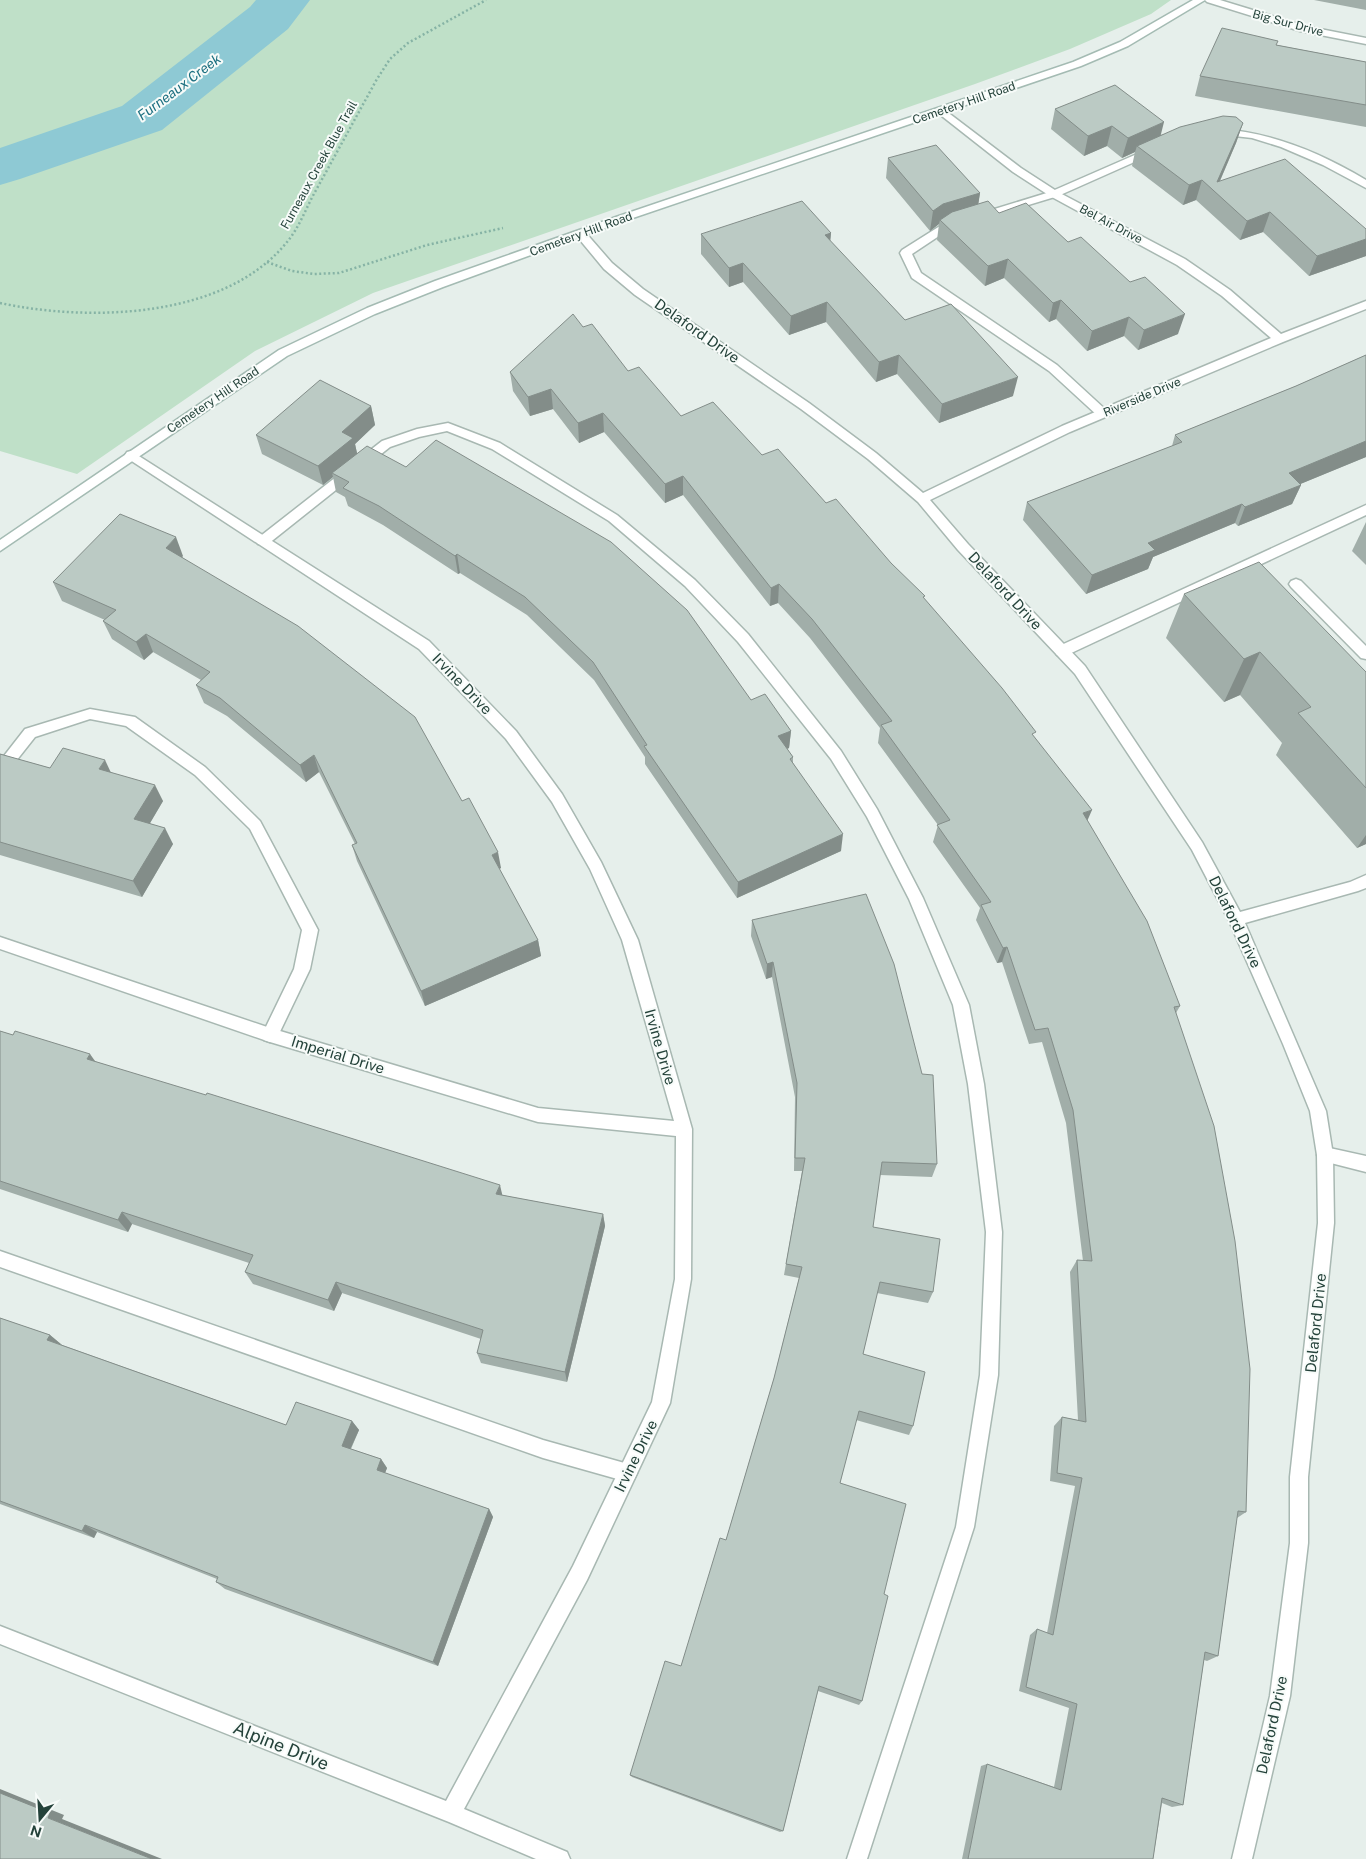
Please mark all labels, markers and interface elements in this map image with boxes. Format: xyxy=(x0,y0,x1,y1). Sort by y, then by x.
street label: Big Sur Drive xyxy=(1251,7,1325,39)
water label: Furneaux Creek xyxy=(134,50,224,123)
street label: Cemetery Hill Road xyxy=(911,79,1017,127)
street label: Furneaux Creek Blue Trail xyxy=(278,98,360,232)
street label: Bel Air Drive xyxy=(1077,202,1145,247)
street label: Cemetery Hill Road xyxy=(528,209,634,259)
street label: Delaford Drive xyxy=(651,295,743,366)
street label: Cemetery Hill Road xyxy=(164,364,262,436)
street label: Riverside Drive xyxy=(1101,374,1183,420)
street label: Delaford Drive xyxy=(965,548,1046,633)
street label: Irvine Drive xyxy=(429,650,496,718)
street label: Delaford Drive xyxy=(1206,873,1265,970)
street label: Irvine Drive xyxy=(642,1007,679,1087)
street label: Imperial Drive xyxy=(289,1032,387,1077)
street label: Delaford Drive xyxy=(1302,1272,1329,1374)
street label: Irvine Drive xyxy=(611,1417,660,1495)
street label: Delaford Drive xyxy=(1253,1674,1290,1776)
street label: Alpine Drive xyxy=(230,1717,332,1774)
north arrow xyxy=(15,1794,65,1844)
text: N xyxy=(28,1822,44,1841)

